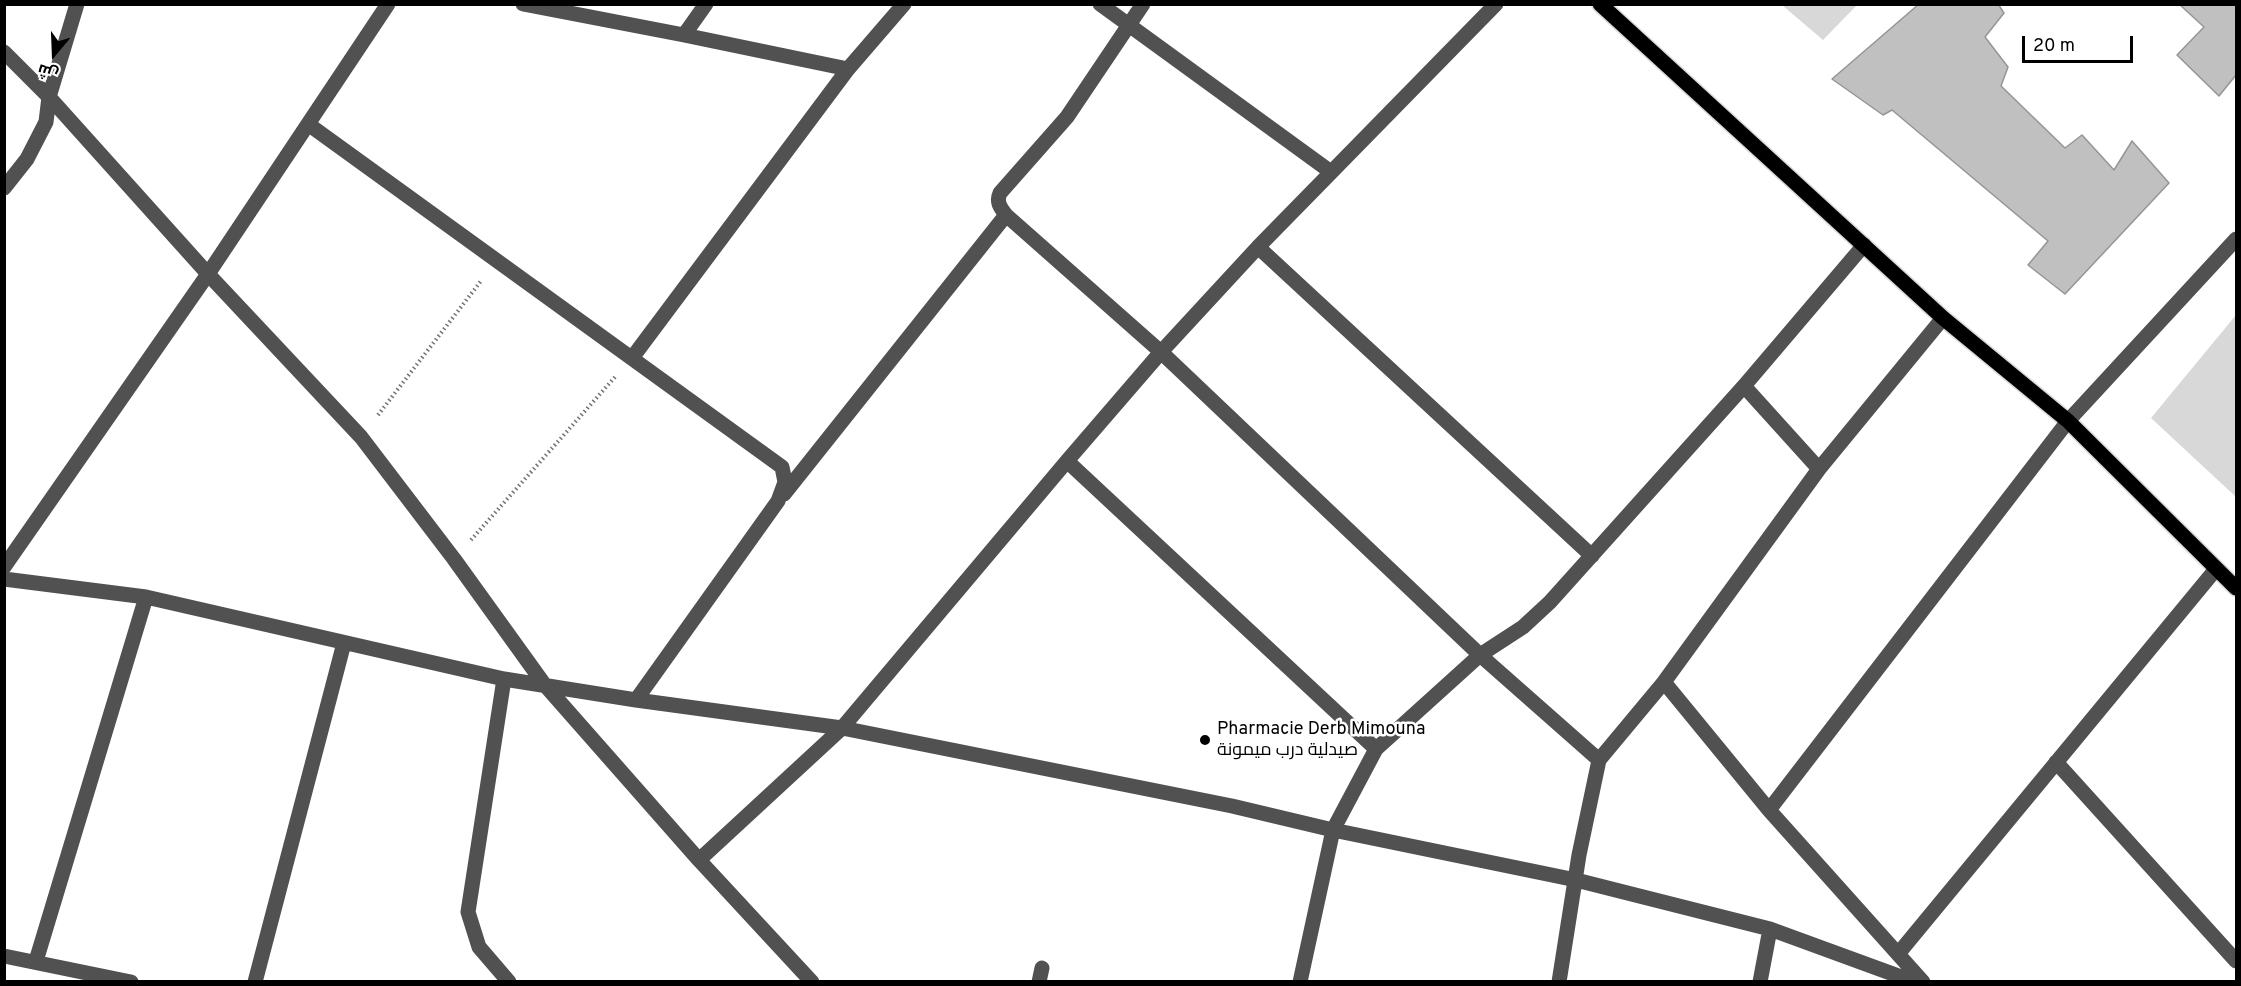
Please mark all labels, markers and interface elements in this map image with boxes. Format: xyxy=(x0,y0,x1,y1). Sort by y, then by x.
north arrow xyxy=(24,24,84,84)
scale bar xyxy=(2025,24,2136,62)
text: 20 m xyxy=(2033,35,2075,58)
text: ش xyxy=(35,58,61,84)
place label: Pharmacie Derb Mimouna صيدلية درب ميمونة xyxy=(1217,719,1426,762)
marker: Pharmacie Derb Mimouna صيدلية درب ميمونة xyxy=(1198,733,1212,747)

